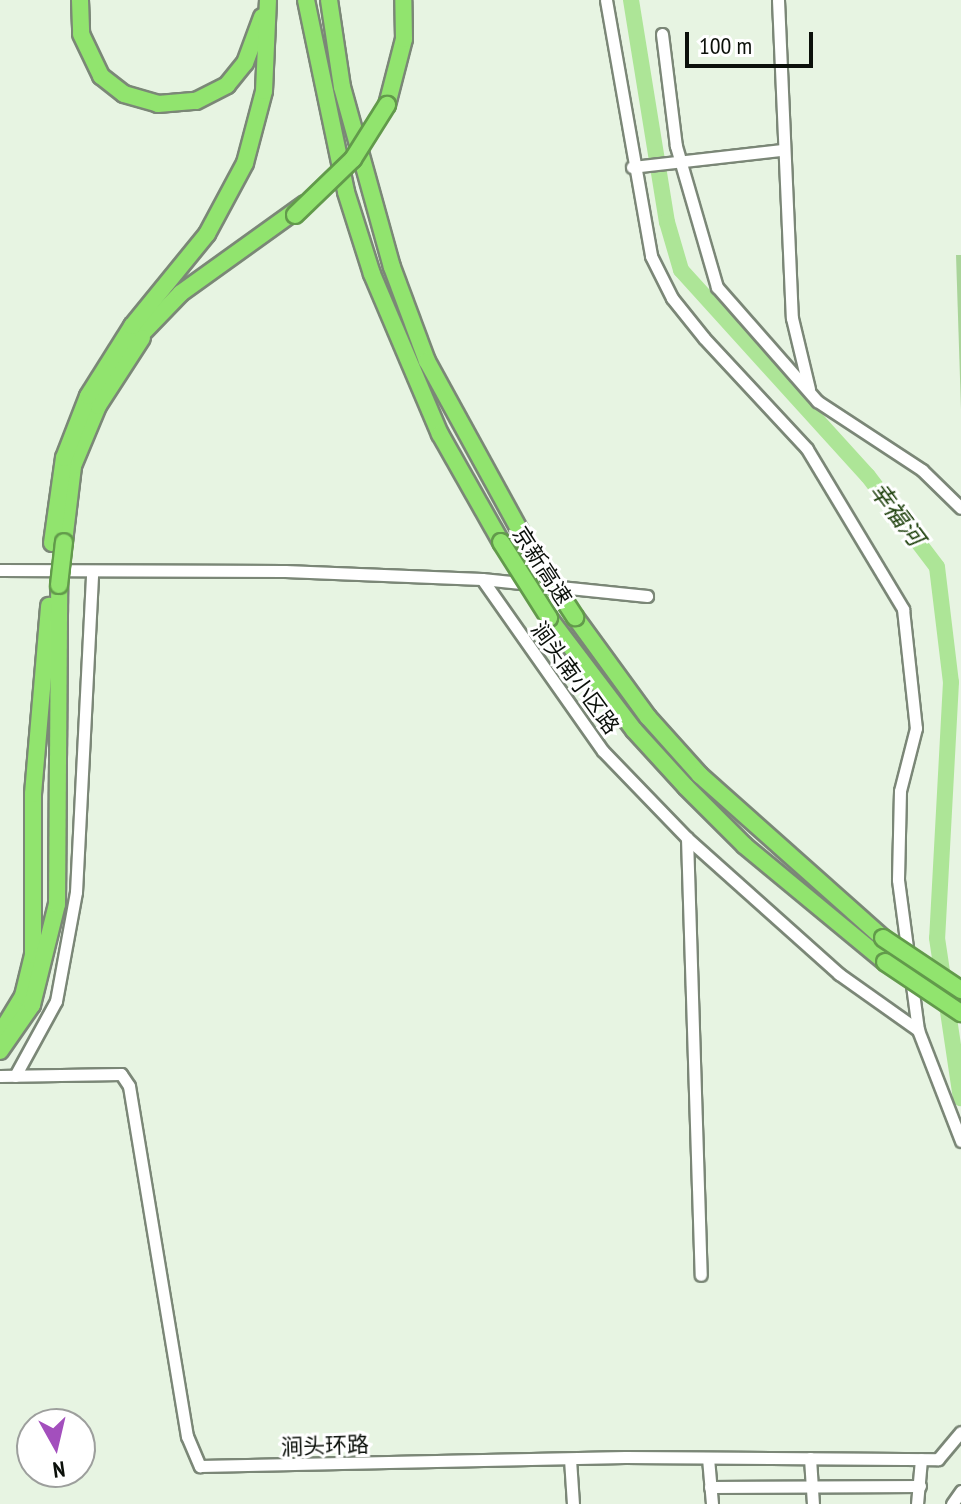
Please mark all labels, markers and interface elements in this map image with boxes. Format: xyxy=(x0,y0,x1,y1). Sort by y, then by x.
scale bar xyxy=(689,16,817,66)
text: 100 m xyxy=(699,30,752,61)
water label: 幸福河 xyxy=(864,477,930,551)
street label: 京新高速 xyxy=(507,522,577,610)
street label: 涧头南小区路 xyxy=(526,617,624,739)
north arrow xyxy=(16,1408,96,1488)
street label: 涧头环路 xyxy=(281,1431,369,1461)
text: N xyxy=(51,1455,67,1484)

